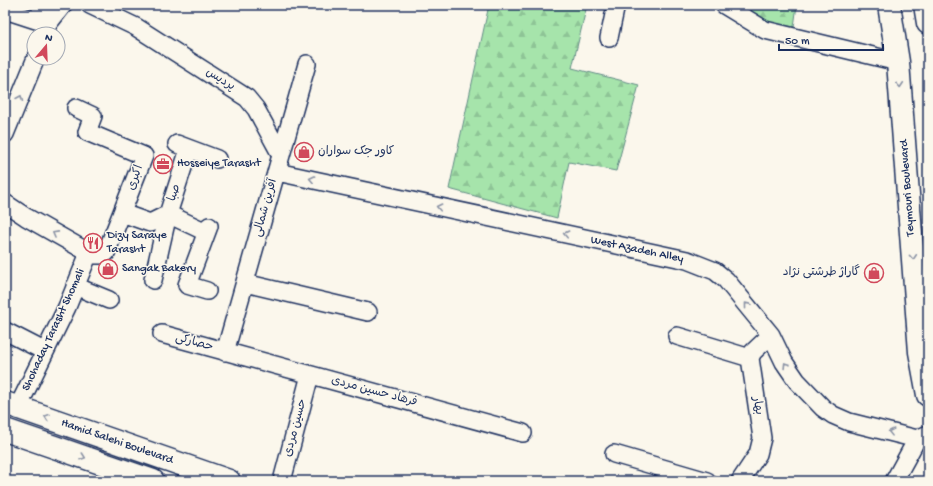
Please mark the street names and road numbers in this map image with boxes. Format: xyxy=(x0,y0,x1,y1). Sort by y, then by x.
street label: پردیس xyxy=(203,66,237,94)
street label: Teymouri Boulevard xyxy=(898,138,918,238)
street label: اکبری xyxy=(125,163,147,193)
street label: آفرین شمالی xyxy=(250,176,281,239)
street label: صبا xyxy=(166,183,184,203)
street label: West Azadeh Alley xyxy=(589,233,685,267)
street label: Shohaday Tarasht Shomali xyxy=(19,266,89,393)
street label: حصارکی xyxy=(174,331,214,355)
street label: فرهاد حسین مردی xyxy=(329,374,419,410)
street label: بهار xyxy=(749,395,765,416)
street label: حسین مردی xyxy=(282,397,310,459)
street label: Hamid Salehi Boulevard xyxy=(59,416,176,468)

